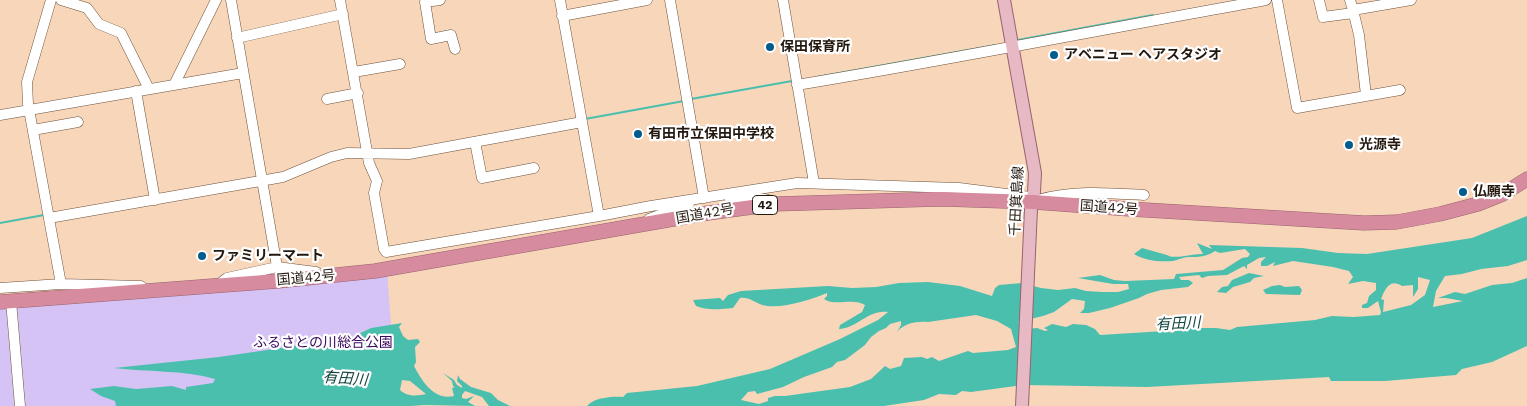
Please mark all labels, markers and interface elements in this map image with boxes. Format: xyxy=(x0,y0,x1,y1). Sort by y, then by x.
place label: 保田保育所 xyxy=(780,39,850,55)
marker: 保田保育所 xyxy=(764,41,776,53)
place label: アベニュー ヘアスタジオ xyxy=(1064,47,1222,63)
marker: アベニュー ヘアスタジオ xyxy=(1048,49,1060,61)
place label: 有田市立保田中学校 xyxy=(648,126,774,142)
marker: 有田市立保田中学校 xyxy=(632,128,644,140)
place label: 光源寺 xyxy=(1359,137,1401,153)
marker: 光源寺 xyxy=(1343,139,1355,151)
street label: 千田箕島線 xyxy=(1007,166,1027,236)
place label: 仏願寺 xyxy=(1473,184,1515,200)
marker: 仏願寺 xyxy=(1457,186,1469,198)
road number: 42 xyxy=(752,196,778,214)
street label: 国道42号 xyxy=(1079,198,1139,218)
street label: 国道42号 xyxy=(675,201,735,227)
place label: ファミリーマート xyxy=(212,248,324,264)
marker: ファミリーマート xyxy=(196,250,208,262)
street label: 国道42号 xyxy=(276,267,336,289)
water label: 有田川 xyxy=(1155,314,1201,334)
park label: ふるさとの川総合公園 xyxy=(253,335,393,351)
water label: 有田川 xyxy=(322,368,368,390)

